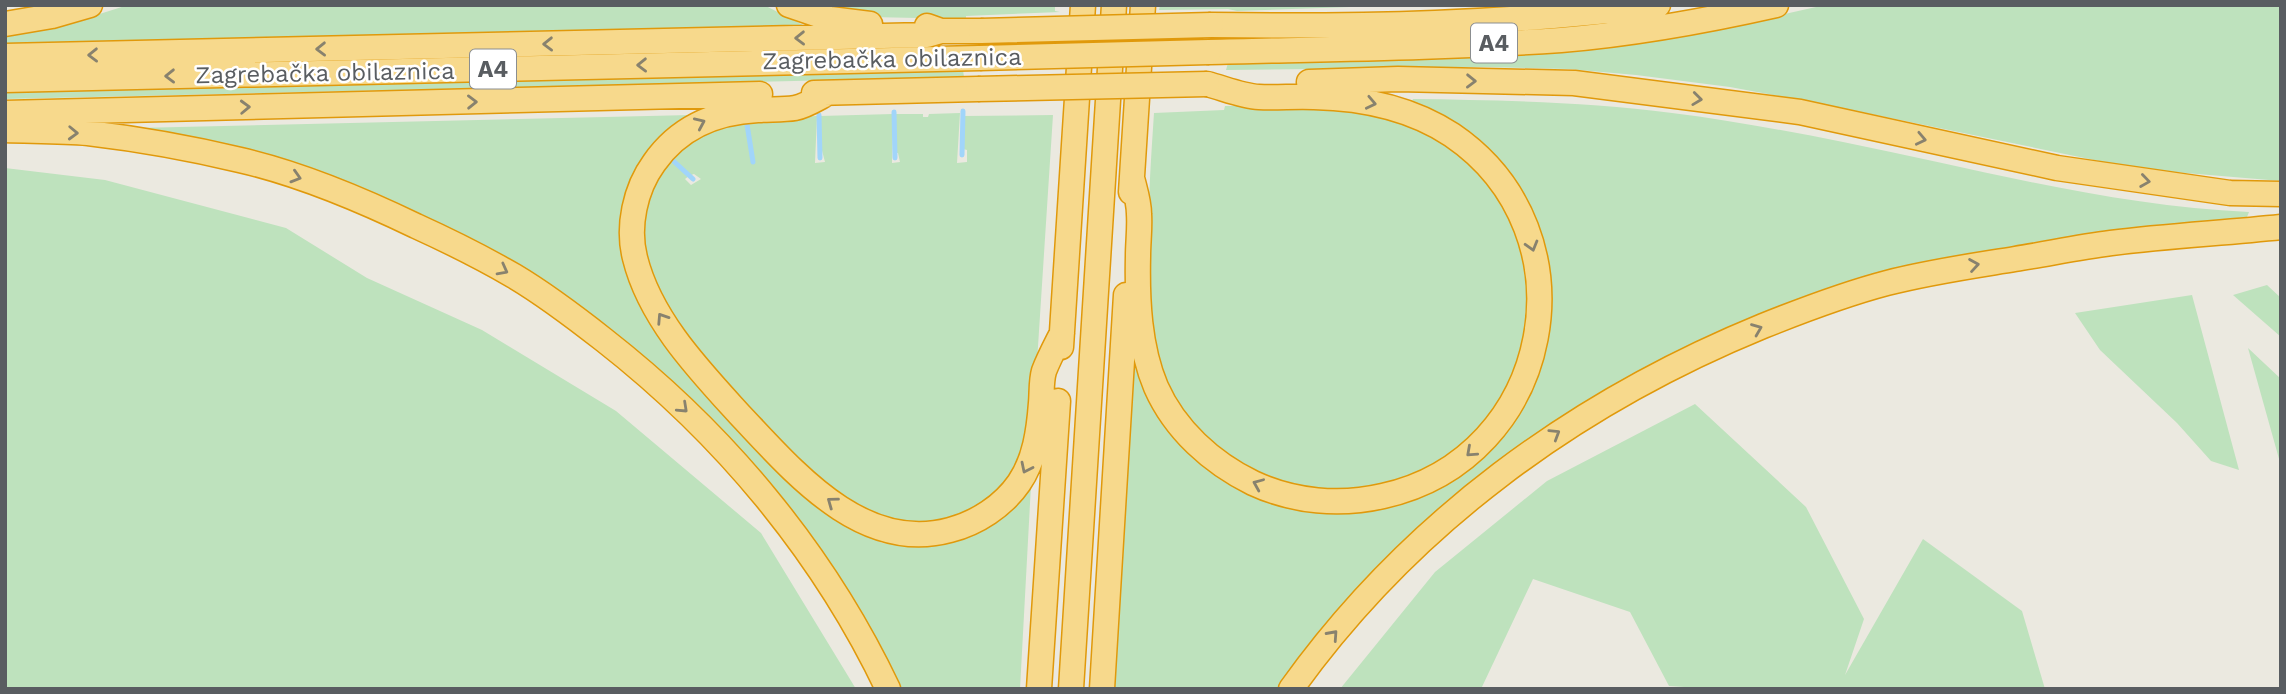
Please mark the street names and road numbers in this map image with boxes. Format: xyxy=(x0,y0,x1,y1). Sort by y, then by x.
road number: A4 xyxy=(1471,24,1517,62)
street label: Zagrebačka obilaznica xyxy=(762,43,1022,75)
road number: A4 xyxy=(470,50,516,88)
street label: Zagrebačka obilaznica xyxy=(195,57,455,89)

